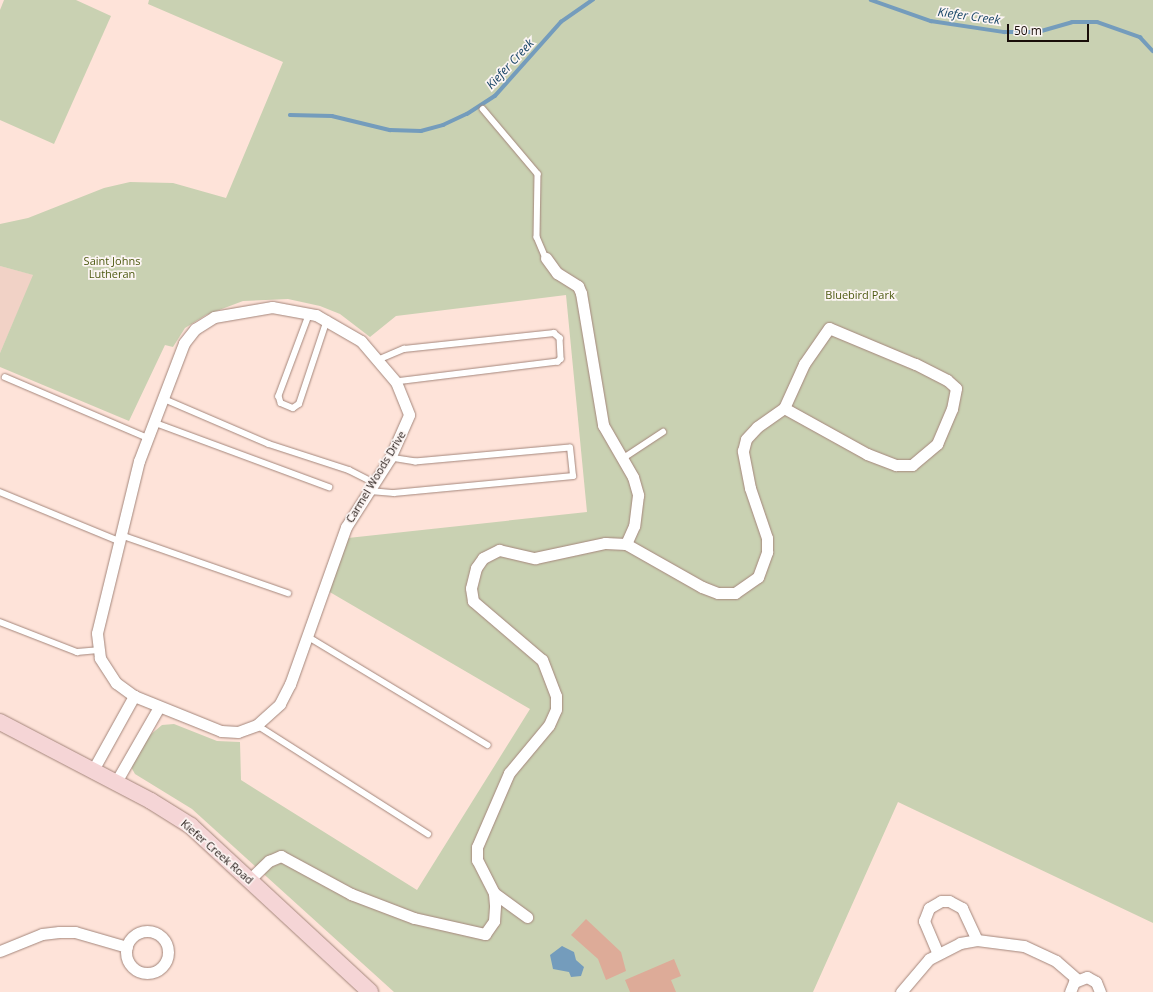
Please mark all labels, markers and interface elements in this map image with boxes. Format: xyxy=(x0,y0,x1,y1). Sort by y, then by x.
water label: Kiefer Creek xyxy=(937,4,1001,28)
scale bar xyxy=(1009,16,1091,42)
text: 50 m xyxy=(1014,22,1042,39)
water label: Kiefer Creek xyxy=(483,36,537,92)
park label: Saint Johns Lutheran xyxy=(84,255,140,281)
park label: Bluebird Park xyxy=(825,288,895,302)
street label: Carmel Woods Drive xyxy=(343,429,409,525)
street label: Kiefer Creek Road xyxy=(178,817,256,887)

